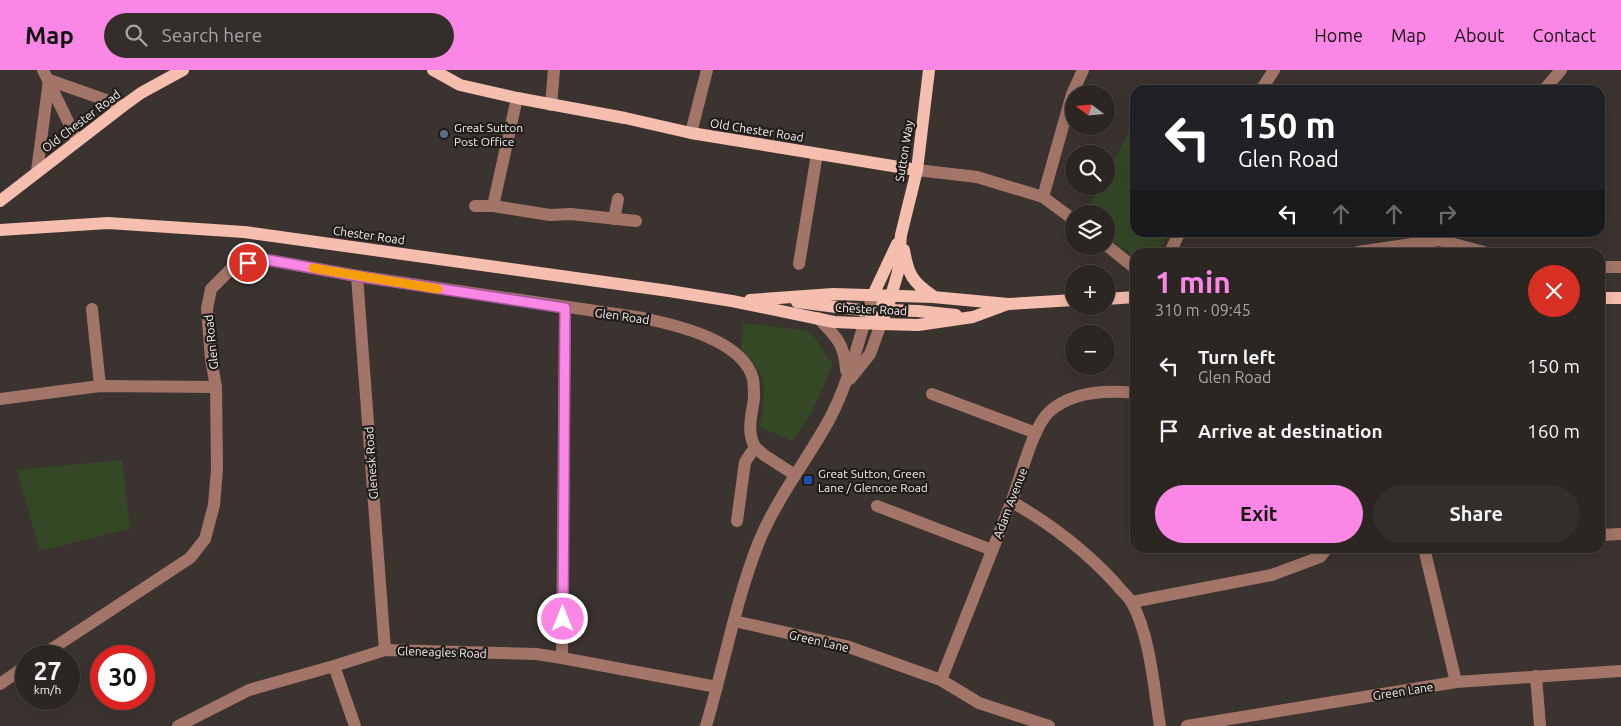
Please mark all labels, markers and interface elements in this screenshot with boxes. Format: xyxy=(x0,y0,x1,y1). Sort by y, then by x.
search box xyxy=(104,13,454,58)
icon: search xyxy=(122,21,150,49)
text: Map xyxy=(25,22,74,49)
text: Search here xyxy=(162,24,262,46)
text: Home xyxy=(1314,25,1363,45)
text: Map xyxy=(1391,25,1426,45)
text: About xyxy=(1454,25,1504,45)
text: Contact xyxy=(1532,25,1596,45)
north arrow xyxy=(1065,85,1115,135)
map controls xyxy=(1065,85,1115,375)
street label: Old Chester Road xyxy=(39,87,123,155)
icon: left xyxy=(1155,105,1220,170)
text: 150 m xyxy=(1238,105,1336,145)
street label: Old Chester Road xyxy=(709,116,805,144)
street label: Sutton Way xyxy=(893,119,915,183)
place label: Great Sutton Post Office xyxy=(454,121,523,148)
marker: Great Sutton Post Office xyxy=(438,128,450,140)
button: search xyxy=(1065,145,1115,195)
text: Glen Road xyxy=(1238,146,1339,171)
icon: left xyxy=(1274,200,1302,228)
icon: ahead xyxy=(1327,200,1355,228)
icon: ahead xyxy=(1380,200,1408,228)
icon: right xyxy=(1433,200,1461,228)
button: layers xyxy=(1065,205,1115,255)
street label: Chester Road xyxy=(332,224,406,246)
pin xyxy=(227,242,269,284)
icon: arrive xyxy=(234,249,262,277)
button: + xyxy=(1065,265,1115,315)
text: 1 min xyxy=(1155,265,1231,299)
button: close xyxy=(1528,265,1580,317)
street label: Chester Road xyxy=(835,301,907,317)
text: 310 m · 09:45 xyxy=(1155,301,1251,319)
street label: Glen Road xyxy=(594,306,650,326)
street label: Glen Road xyxy=(202,314,220,370)
button: − xyxy=(1065,325,1115,375)
text: Turn left xyxy=(1198,346,1276,368)
icon: left xyxy=(1155,352,1183,380)
text: 150 m xyxy=(1527,355,1580,377)
text: Glen Road xyxy=(1198,368,1271,386)
icon: arrive xyxy=(1155,417,1183,445)
text: Arrive at destination xyxy=(1198,420,1383,442)
text: 160 m xyxy=(1527,420,1580,442)
street label: Glenesk Road xyxy=(362,426,380,500)
street label: Adam Avenue xyxy=(991,466,1029,540)
place label: Great Sutton, Green Lane / Glencoe Road xyxy=(818,467,928,494)
marker: Great Sutton, Green Lane / Glencoe Road xyxy=(802,474,814,486)
button: Exit xyxy=(1155,485,1363,543)
button: Share xyxy=(1373,485,1580,543)
position arrow xyxy=(536,592,588,644)
street label: Green Lane xyxy=(788,628,850,654)
street label: Gleneagles Road xyxy=(397,644,487,660)
speed limit sign: 30 xyxy=(90,645,155,710)
text: 27 xyxy=(33,657,62,685)
street label: Green Lane xyxy=(1372,680,1434,702)
text: km/h xyxy=(34,683,61,696)

